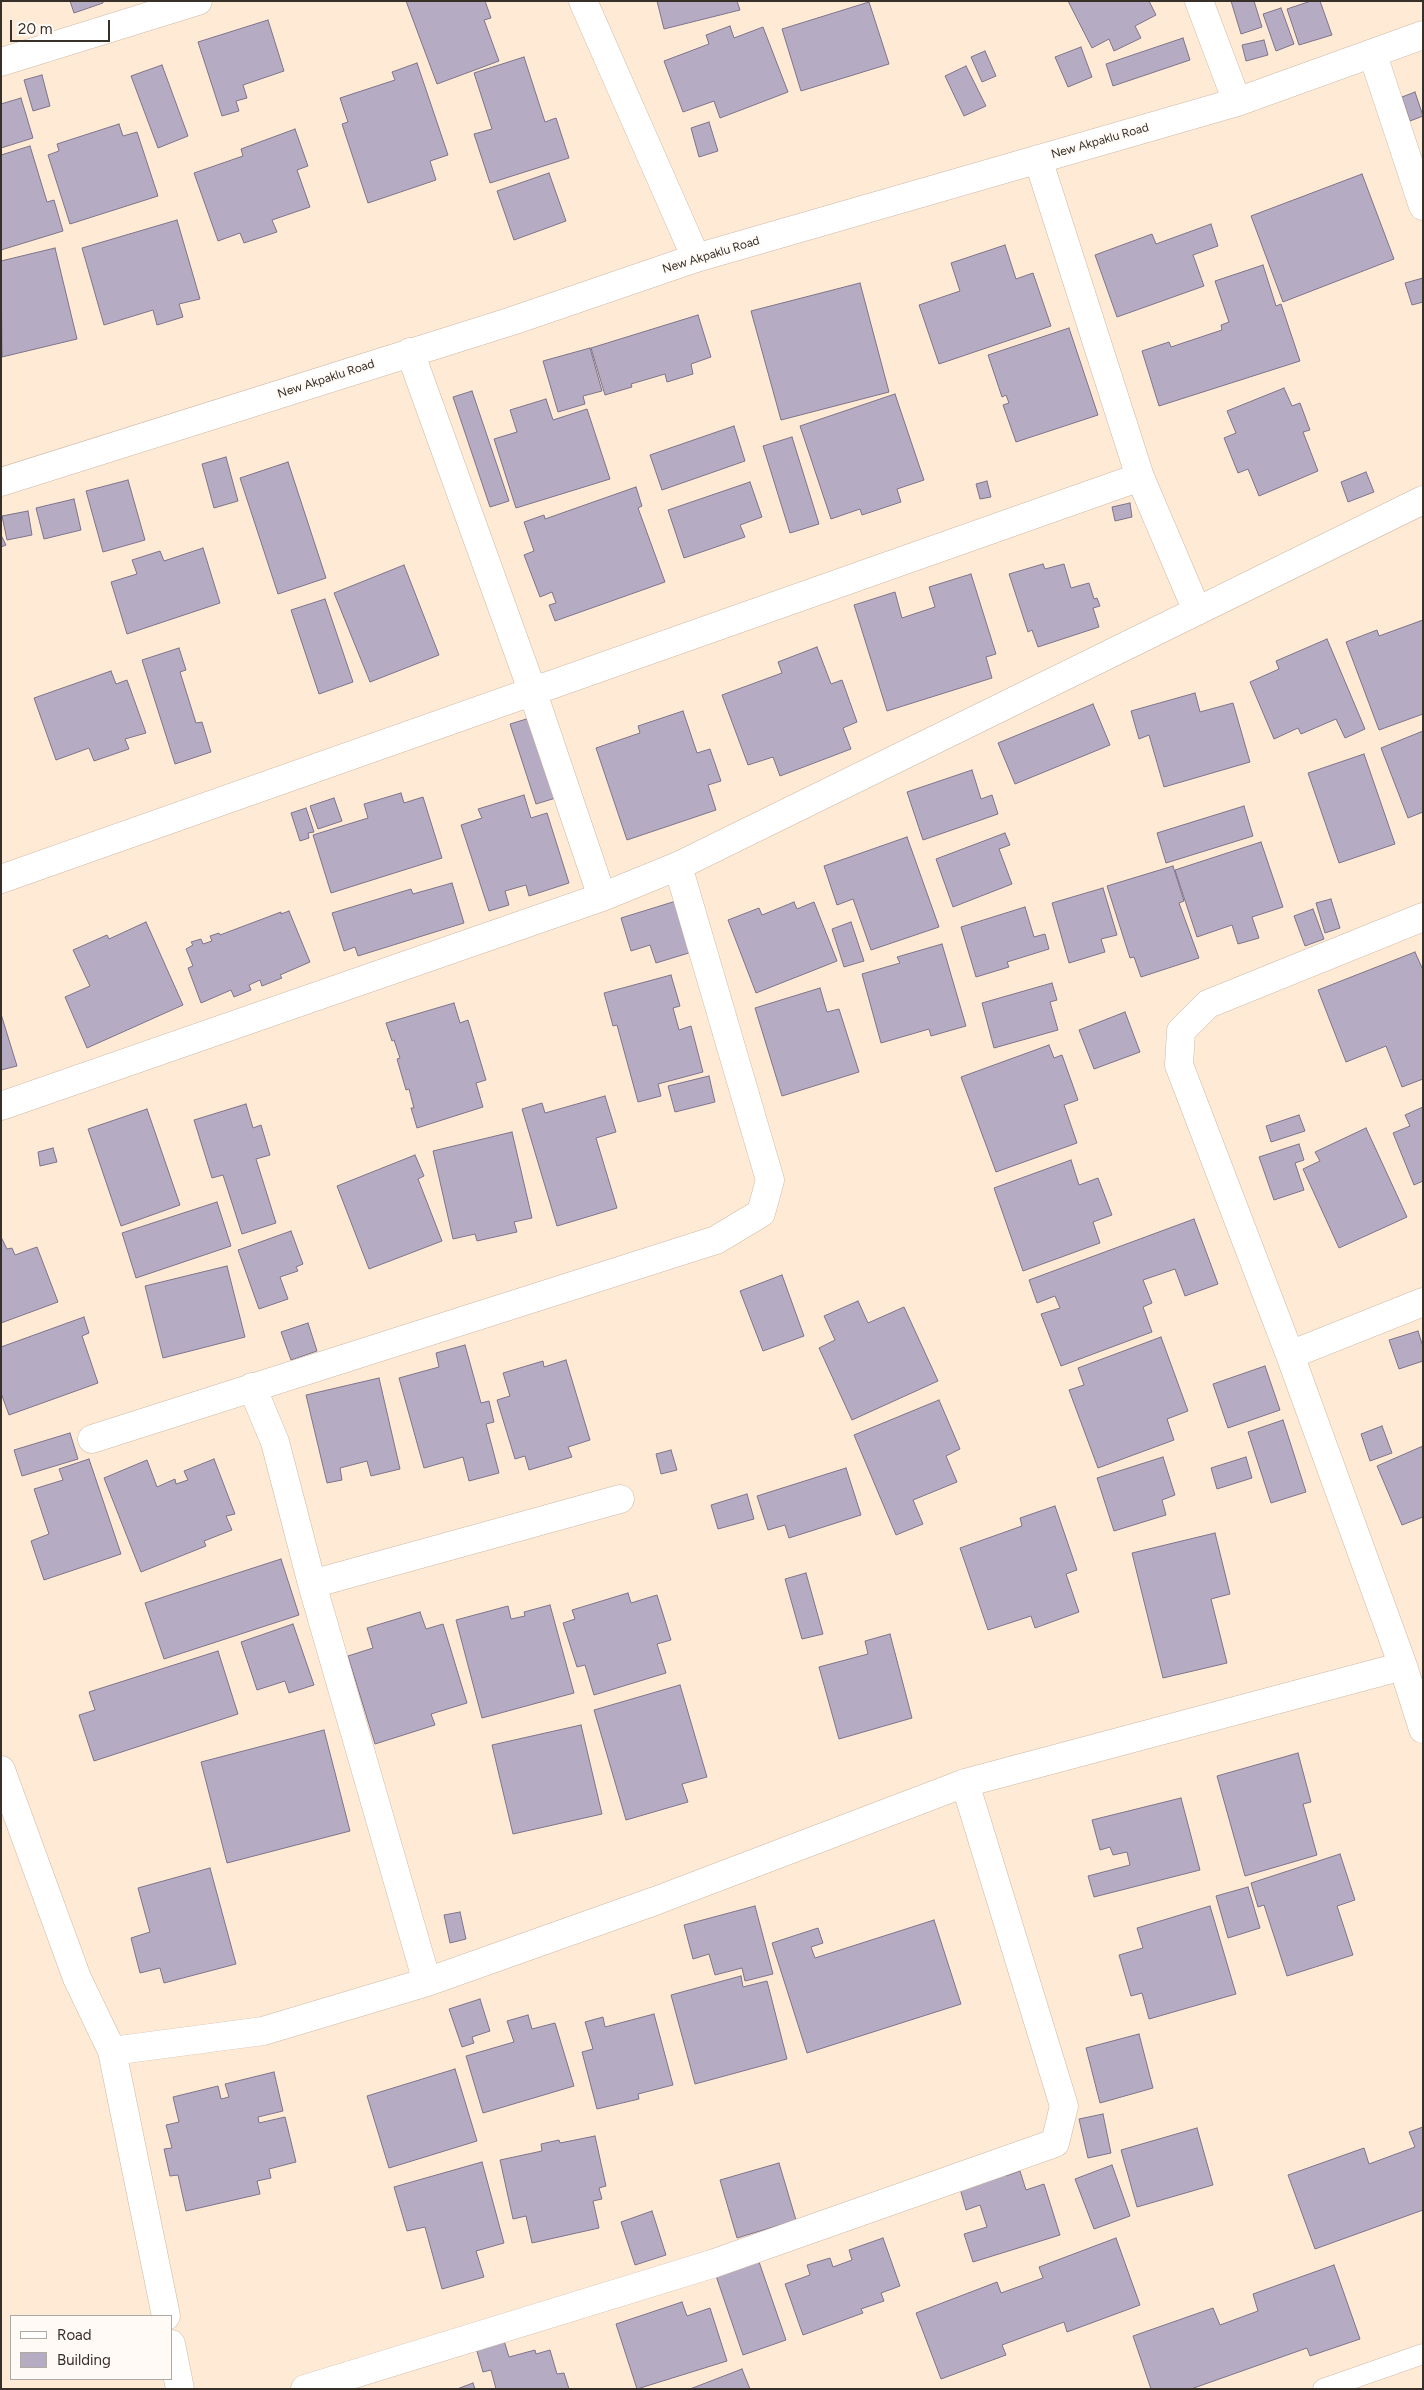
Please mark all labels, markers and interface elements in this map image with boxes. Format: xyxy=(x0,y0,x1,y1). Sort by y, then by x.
scale bar xyxy=(12,10,112,42)
text: 20 m xyxy=(18,20,52,38)
street label: New Akpaklu Road xyxy=(1049,120,1151,162)
street label: New Akpaklu Road xyxy=(661,233,761,277)
street label: New Akpaklu Road xyxy=(276,357,376,401)
legend xyxy=(10,2315,172,2380)
text: Road xyxy=(57,2326,92,2344)
text: Building xyxy=(57,2351,111,2369)

